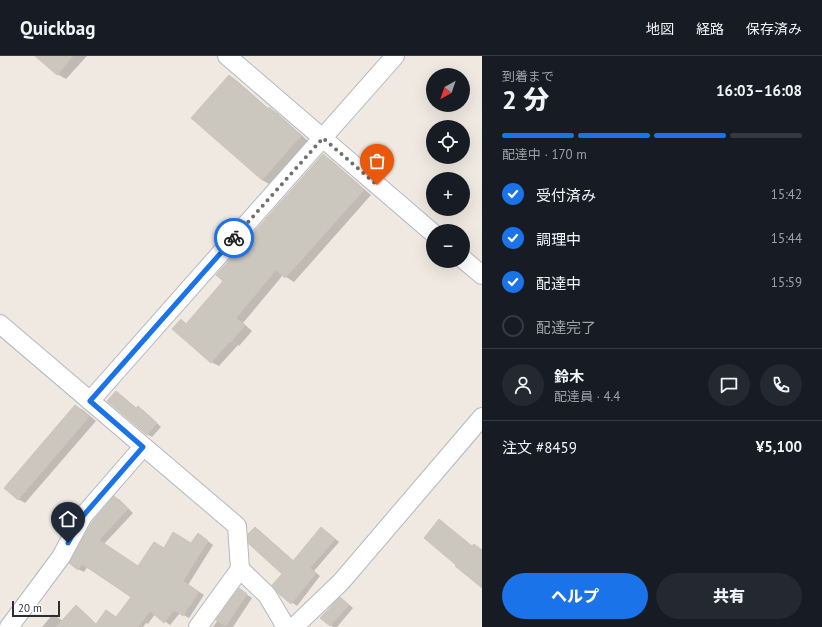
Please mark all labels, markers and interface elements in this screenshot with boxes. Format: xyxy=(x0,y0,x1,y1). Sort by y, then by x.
text: Quickbag xyxy=(20,16,95,40)
text: 地図 xyxy=(646,20,674,38)
text: 経路 xyxy=(696,20,724,38)
text: 保存済み xyxy=(746,20,802,38)
north arrow xyxy=(426,68,470,112)
map controls xyxy=(426,68,470,268)
text: 到着まで xyxy=(502,68,554,85)
text: 16:03–16:08 xyxy=(716,81,802,100)
text: 2 分 xyxy=(502,83,549,116)
button: locate xyxy=(426,120,470,164)
pin xyxy=(360,144,394,185)
text: 配達中 · 170 m xyxy=(502,146,587,163)
icon: bag xyxy=(366,150,388,172)
button: + xyxy=(426,172,470,216)
icon: check xyxy=(502,183,524,205)
text: 受付済み xyxy=(536,186,596,205)
text: 15:42 xyxy=(771,186,802,203)
courier xyxy=(214,218,254,258)
button: − xyxy=(426,224,470,268)
icon: bike xyxy=(223,227,245,249)
icon: check xyxy=(502,227,524,249)
text: 調理中 xyxy=(536,230,581,249)
text: 15:44 xyxy=(771,230,802,247)
icon: check xyxy=(502,271,524,293)
text: 配達中 xyxy=(536,274,581,293)
text: 15:59 xyxy=(771,274,802,291)
text: 配達完了 xyxy=(536,318,596,337)
button: person xyxy=(502,364,544,406)
button: chat xyxy=(708,364,750,406)
button: phone xyxy=(760,364,802,406)
text: 鈴木 xyxy=(554,367,584,386)
text: 配達員 · 4.4 xyxy=(554,388,620,405)
text: ¥5,100 xyxy=(756,437,802,456)
text: 注文 #8459 xyxy=(502,438,577,457)
pin xyxy=(51,502,85,543)
icon: home xyxy=(57,508,79,530)
button: ヘルプ xyxy=(502,573,648,619)
button: 共有 xyxy=(656,573,802,619)
scale bar xyxy=(12,599,60,618)
text: 20 m xyxy=(18,601,42,615)

